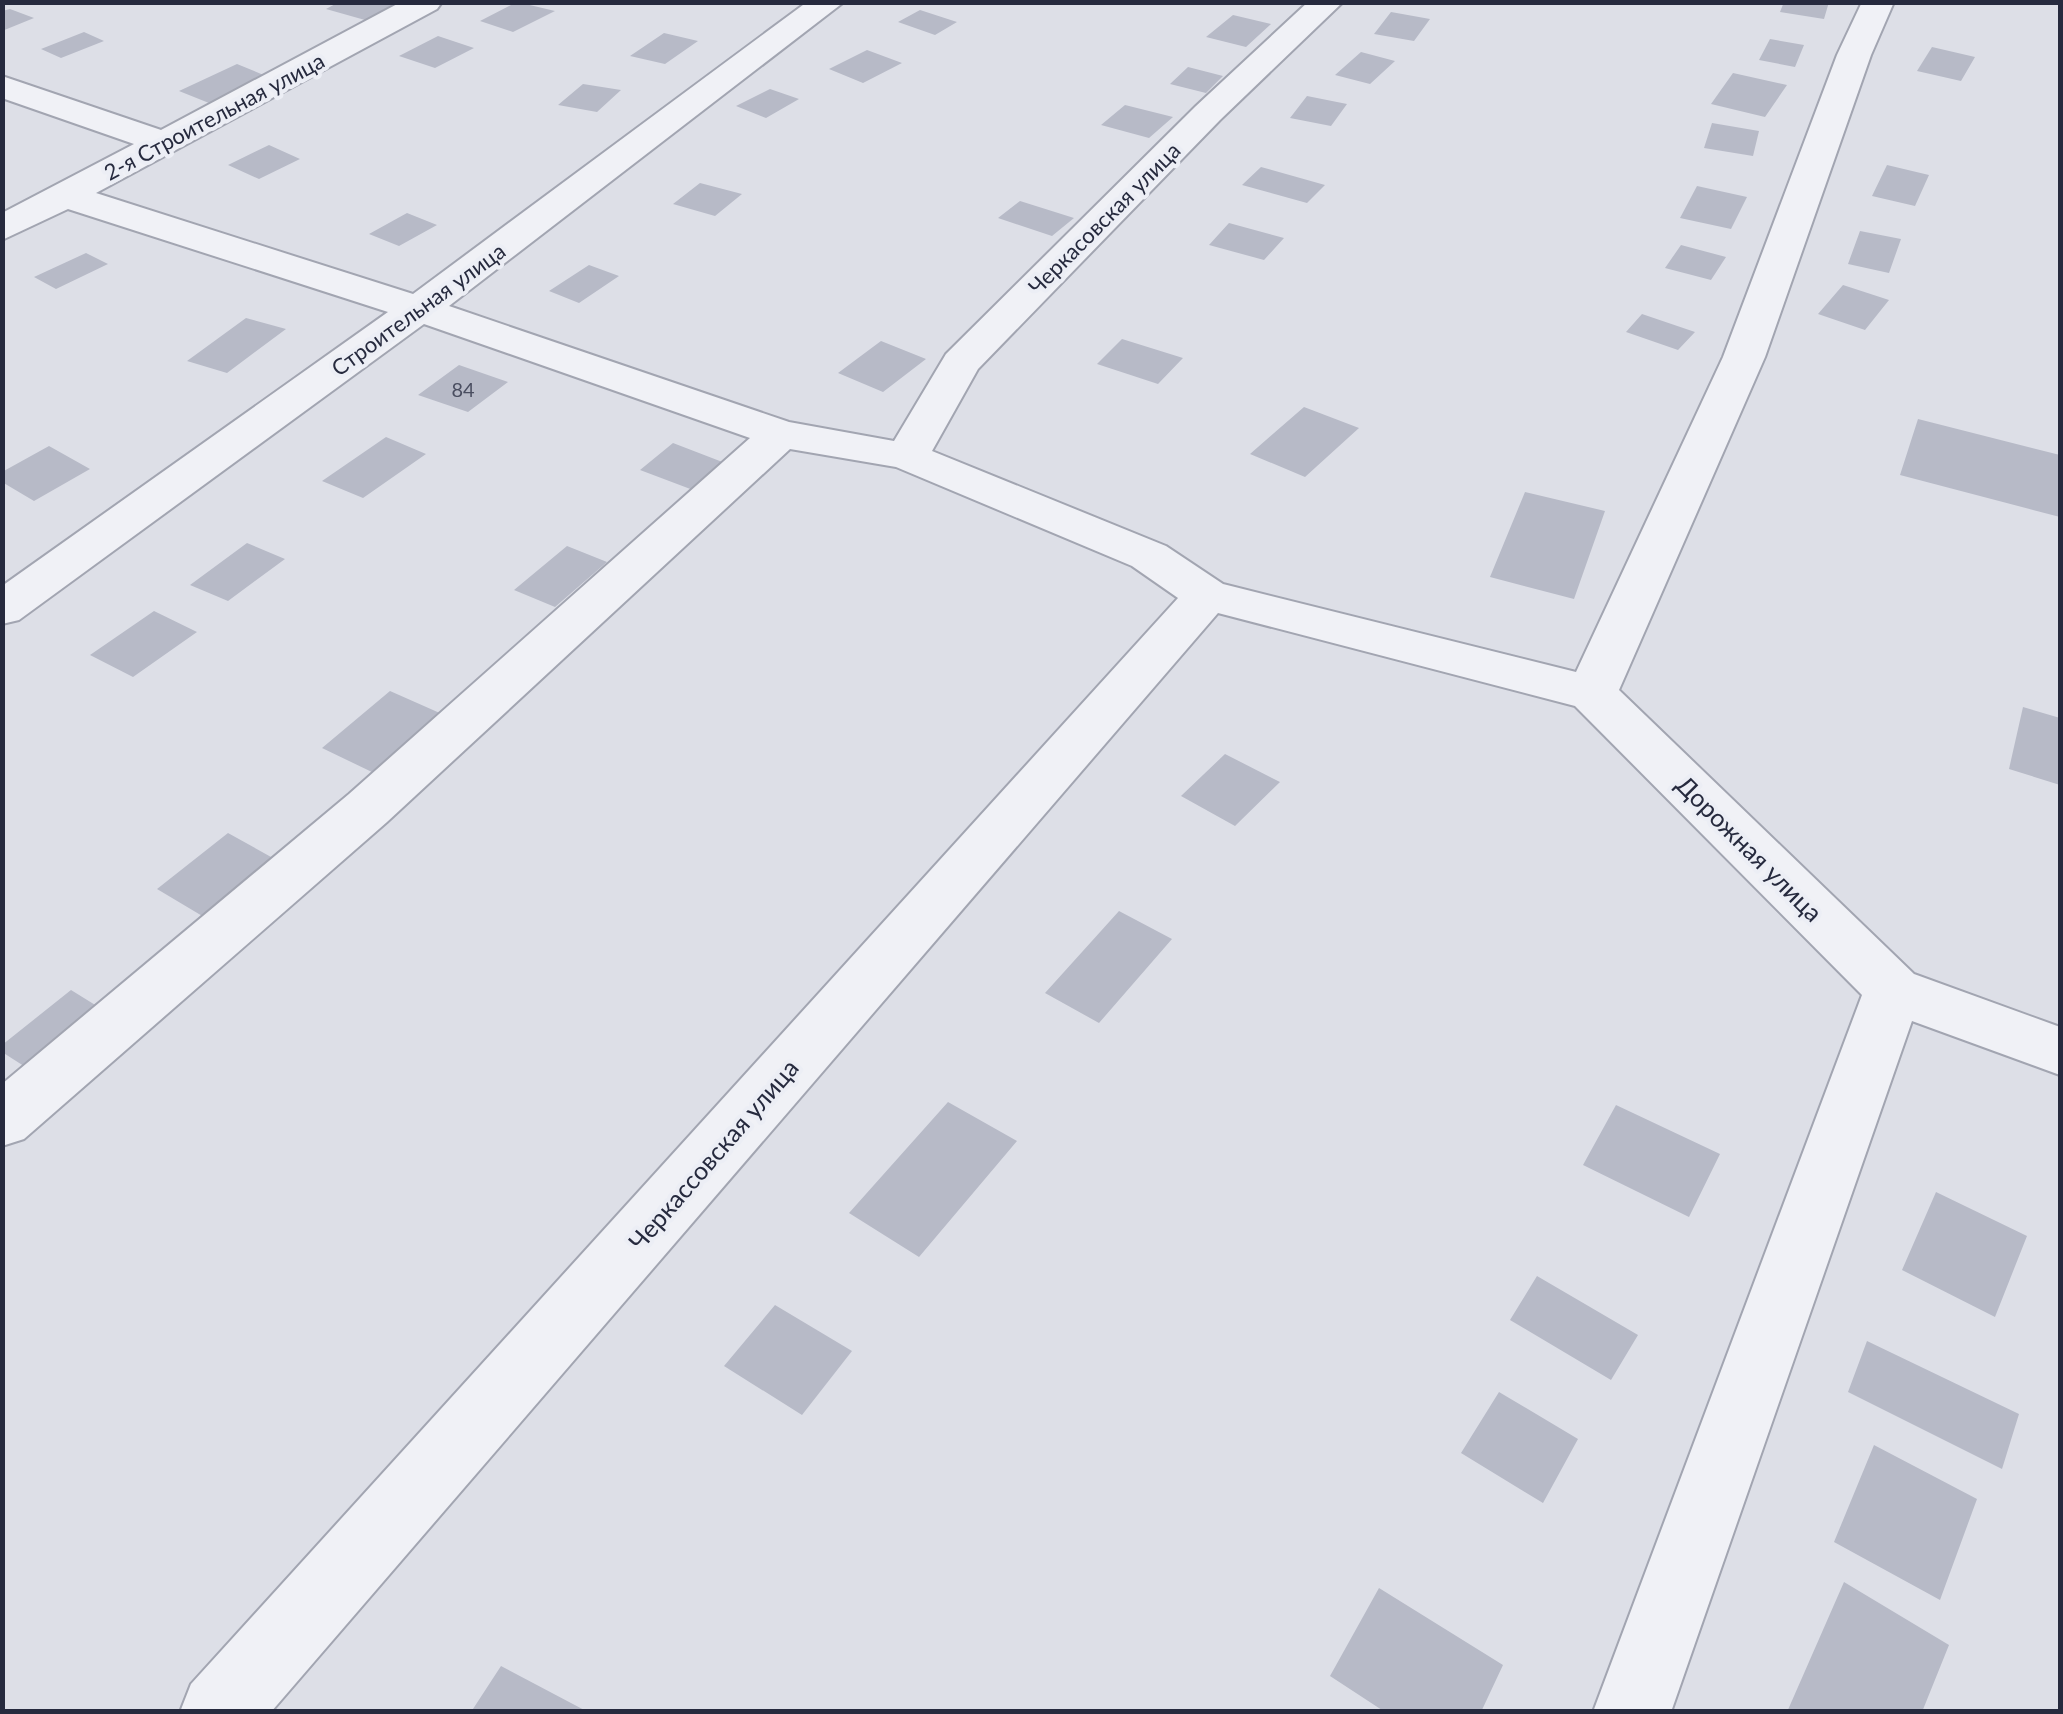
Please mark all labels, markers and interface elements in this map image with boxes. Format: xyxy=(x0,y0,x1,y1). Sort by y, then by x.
street label: 2-я Строительная улица xyxy=(99,46,329,186)
street label: Черкасовская улица xyxy=(1022,136,1186,300)
street label: Строительная улица xyxy=(326,237,510,381)
house number: 84 xyxy=(451,377,475,401)
street label: Дорожная улица xyxy=(1671,769,1829,927)
street label: Черкассовская улица xyxy=(622,1052,804,1256)

